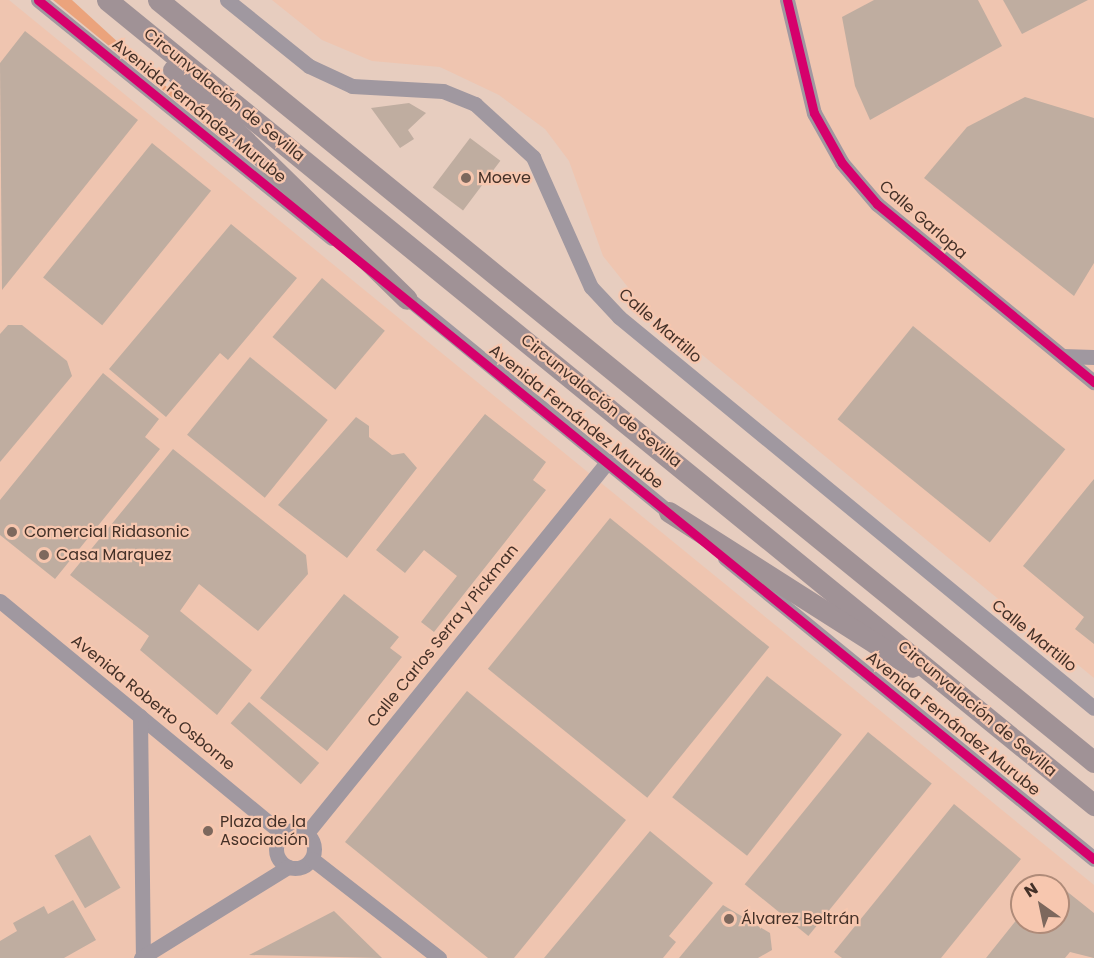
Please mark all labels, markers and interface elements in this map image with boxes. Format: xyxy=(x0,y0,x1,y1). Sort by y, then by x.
street label: Circunvalación de Sevilla xyxy=(140,24,308,166)
street label: Avenida Fernández Murube xyxy=(108,35,290,187)
place label: Moeve xyxy=(478,168,531,188)
marker: Moeve xyxy=(459,171,473,185)
street label: Calle Garlopa xyxy=(875,177,971,263)
street label: Calle Martillo xyxy=(615,285,705,367)
street label: Circunvalación de Sevilla xyxy=(517,330,685,472)
street label: Avenida Fernández Murube xyxy=(485,341,667,493)
place label: Comercial Ridasonic xyxy=(24,522,189,542)
marker: Comercial Ridasonic xyxy=(5,525,19,539)
street label: Calle Carlos Serra y Pickman xyxy=(363,541,523,731)
place label: Casa Marquez xyxy=(56,545,171,565)
marker: Casa Marquez xyxy=(37,548,51,562)
street label: Calle Martillo xyxy=(988,596,1080,676)
street label: Avenida Roberto Osborne xyxy=(67,631,239,775)
street label: Circunvalación de Sevilla xyxy=(894,637,1060,781)
street label: Avenida Fernández Murube xyxy=(862,648,1044,800)
place label: Plaza de la Asociación xyxy=(220,812,308,850)
marker: Plaza de la Asociación xyxy=(201,824,215,838)
north arrow xyxy=(1010,874,1070,934)
text: N xyxy=(1020,877,1042,903)
place label: Álvarez Beltrán xyxy=(741,909,859,929)
marker: Álvarez Beltrán xyxy=(722,912,736,926)

